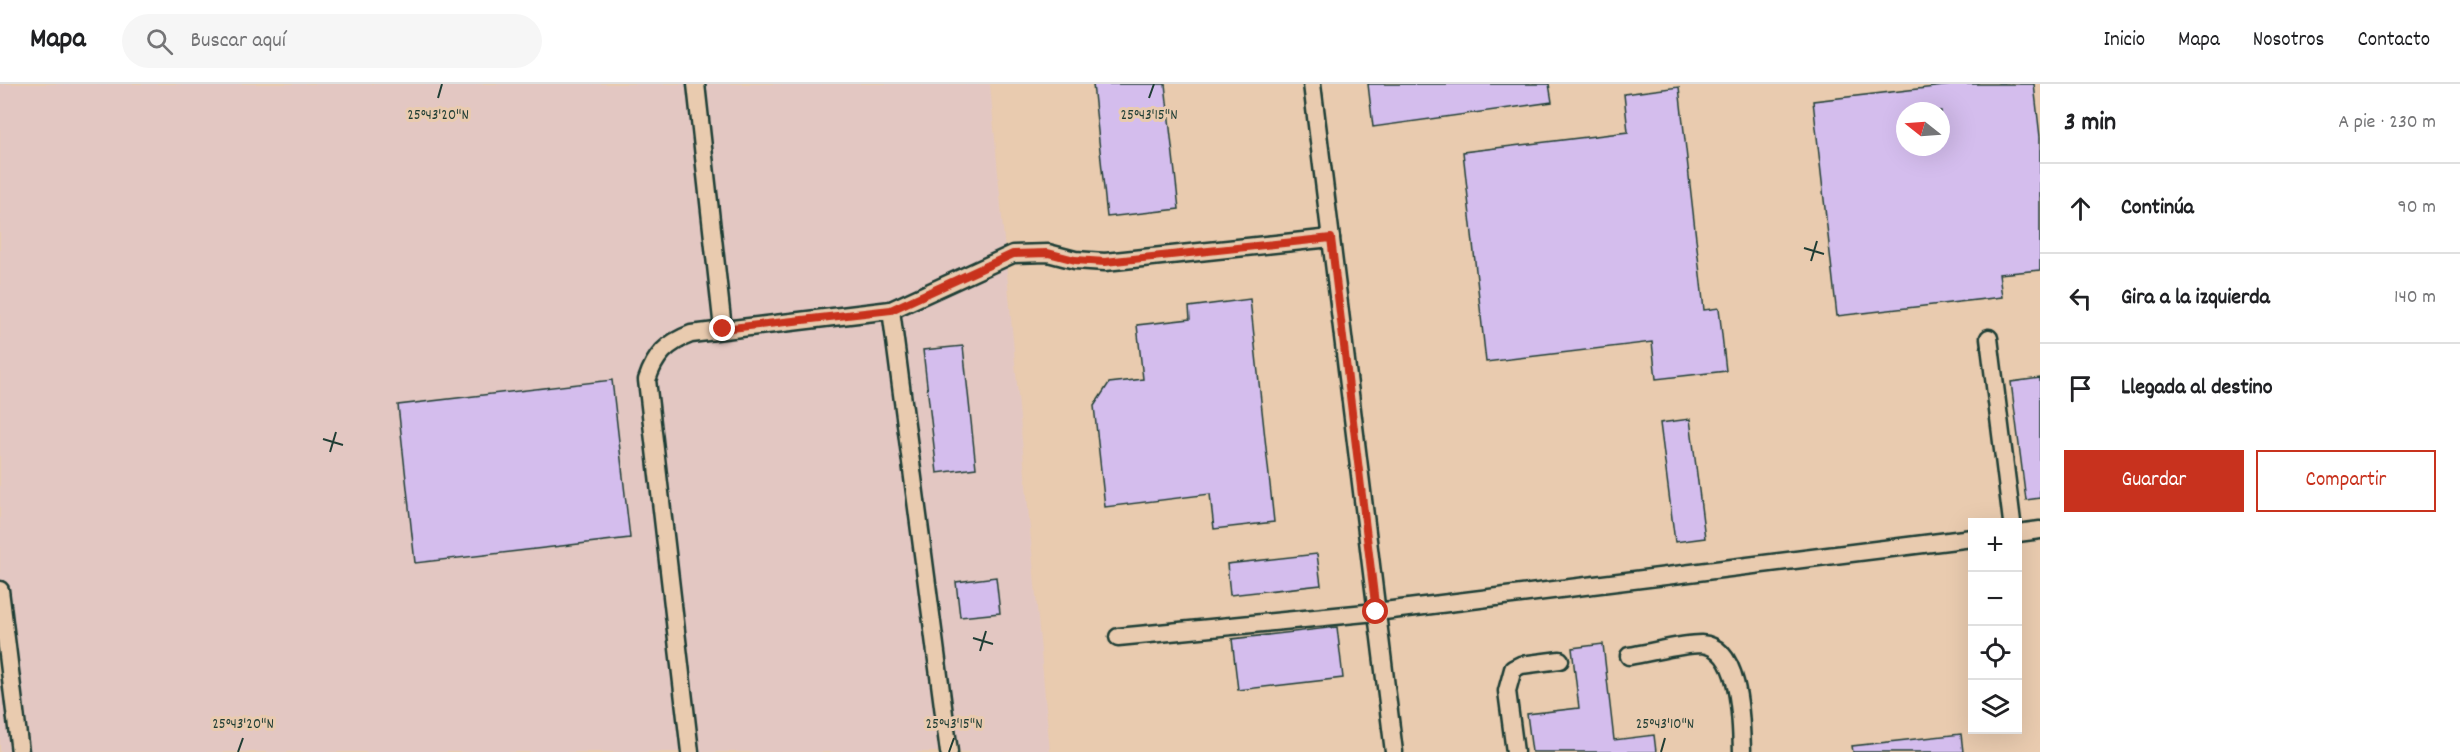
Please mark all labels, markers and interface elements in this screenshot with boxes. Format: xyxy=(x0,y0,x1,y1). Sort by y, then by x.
search box xyxy=(122,14,542,68)
text: Mapa xyxy=(30,21,86,61)
icon: search xyxy=(143,25,176,58)
text: Buscar aquí xyxy=(191,26,286,57)
text: Inicio xyxy=(2103,26,2145,56)
text: Mapa xyxy=(2178,26,2220,56)
text: Nosotros xyxy=(2253,26,2324,56)
text: Contacto xyxy=(2357,26,2430,56)
north arrow xyxy=(1896,102,1950,156)
text: 25°43'20"N xyxy=(407,105,469,127)
text: 25°43'15"N xyxy=(1120,105,1178,127)
text: 3 min xyxy=(2064,105,2116,142)
text: A pie · 230 m xyxy=(2338,109,2436,137)
icon: ahead xyxy=(2064,192,2097,225)
text: Continúa xyxy=(2121,193,2194,224)
text: 90 m xyxy=(2398,194,2436,222)
icon: left xyxy=(2064,282,2097,315)
text: Gira a la izquierda xyxy=(2121,283,2270,314)
text: 140 m xyxy=(2394,284,2436,312)
route end xyxy=(709,315,735,341)
icon: arrive xyxy=(2064,372,2097,405)
text: Llegada al destino xyxy=(2121,373,2273,404)
button: Guardar xyxy=(2064,450,2244,512)
button: Compartir xyxy=(2256,450,2436,512)
map controls xyxy=(1968,518,2022,734)
button: + xyxy=(1968,518,2022,572)
button: − xyxy=(1968,572,2022,626)
route start xyxy=(1362,598,1388,624)
button: locate xyxy=(1968,626,2022,680)
button: layers xyxy=(1968,680,2022,734)
text: 25°43'20"N xyxy=(212,714,274,736)
text: 25°43'15"N xyxy=(925,714,983,736)
text: 25°43'10"N xyxy=(1636,714,1694,736)

